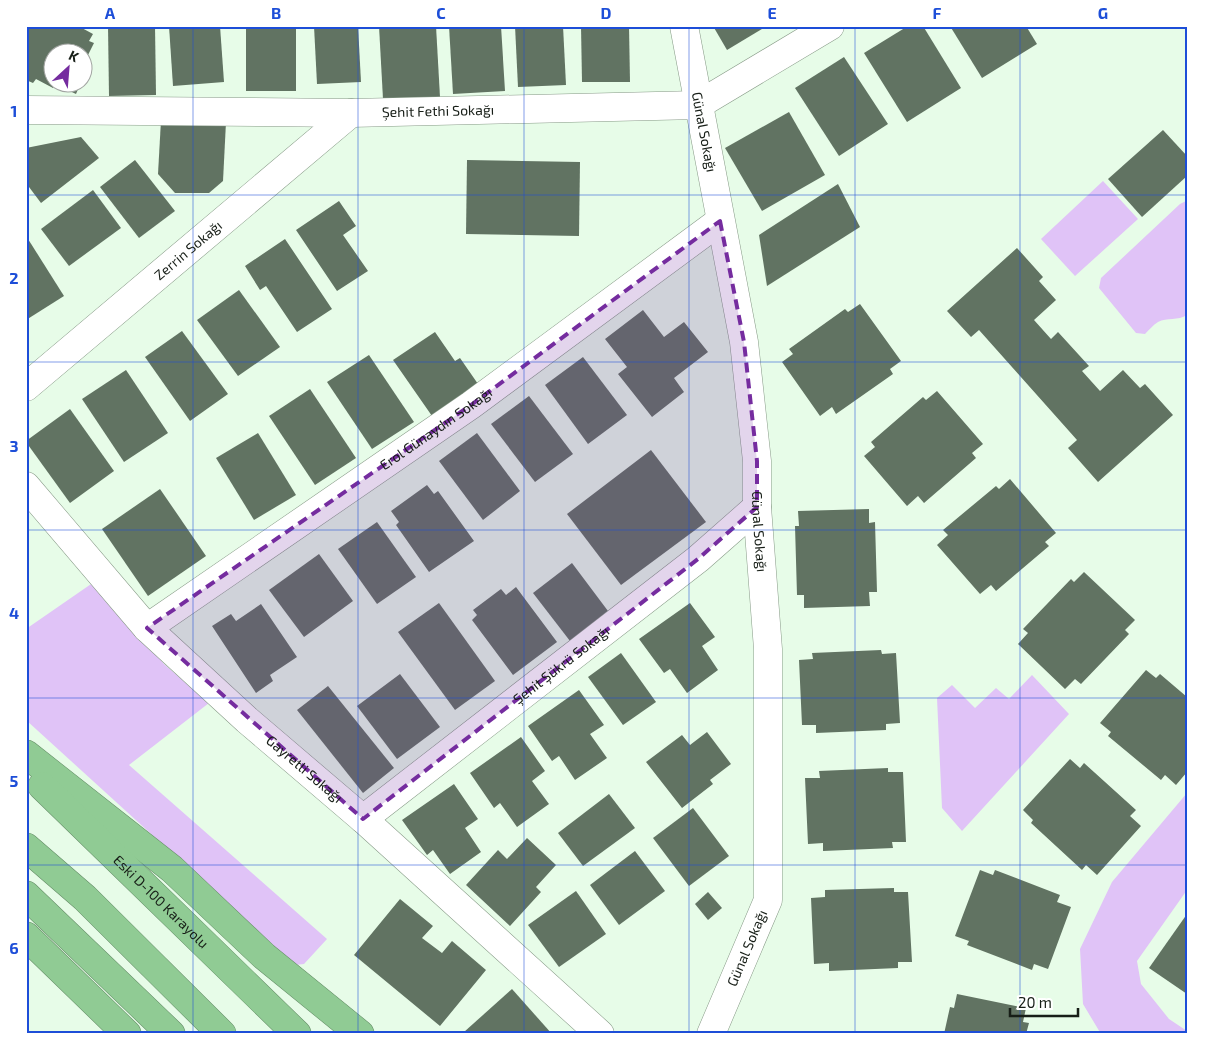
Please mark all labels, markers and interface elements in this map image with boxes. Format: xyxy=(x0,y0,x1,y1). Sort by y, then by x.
text: A xyxy=(105,3,116,22)
text: B xyxy=(271,3,281,22)
text: C xyxy=(436,3,446,22)
text: D xyxy=(601,3,612,22)
text: E xyxy=(767,3,777,22)
text: F xyxy=(933,3,942,22)
text: G xyxy=(1098,3,1108,22)
north arrow xyxy=(42,42,92,92)
text: K xyxy=(66,46,82,66)
street label: Günal Sokağı xyxy=(689,90,721,174)
text: 1 xyxy=(11,101,17,120)
street label: Şehit Fethi Sokağı xyxy=(382,101,494,121)
street label: Zerrin Sokağı xyxy=(150,217,225,283)
text: 2 xyxy=(9,268,19,287)
street label: Erol Günaydın Sokağı xyxy=(376,383,495,473)
text: 3 xyxy=(9,436,19,455)
street label: Günal Sokağı xyxy=(749,491,771,573)
text: 4 xyxy=(9,603,19,622)
street label: Şehit Şükrü Sokağı xyxy=(509,622,612,708)
street label: Gayretli Sokağı xyxy=(263,731,346,806)
text: 5 xyxy=(10,771,19,790)
street label: Eski D-100 Karayolu xyxy=(110,851,213,951)
street label: Günal Sokağı xyxy=(723,907,770,989)
text: 6 xyxy=(9,938,19,957)
scale bar xyxy=(1010,985,1078,1017)
text: 20 m xyxy=(1018,993,1052,1011)

